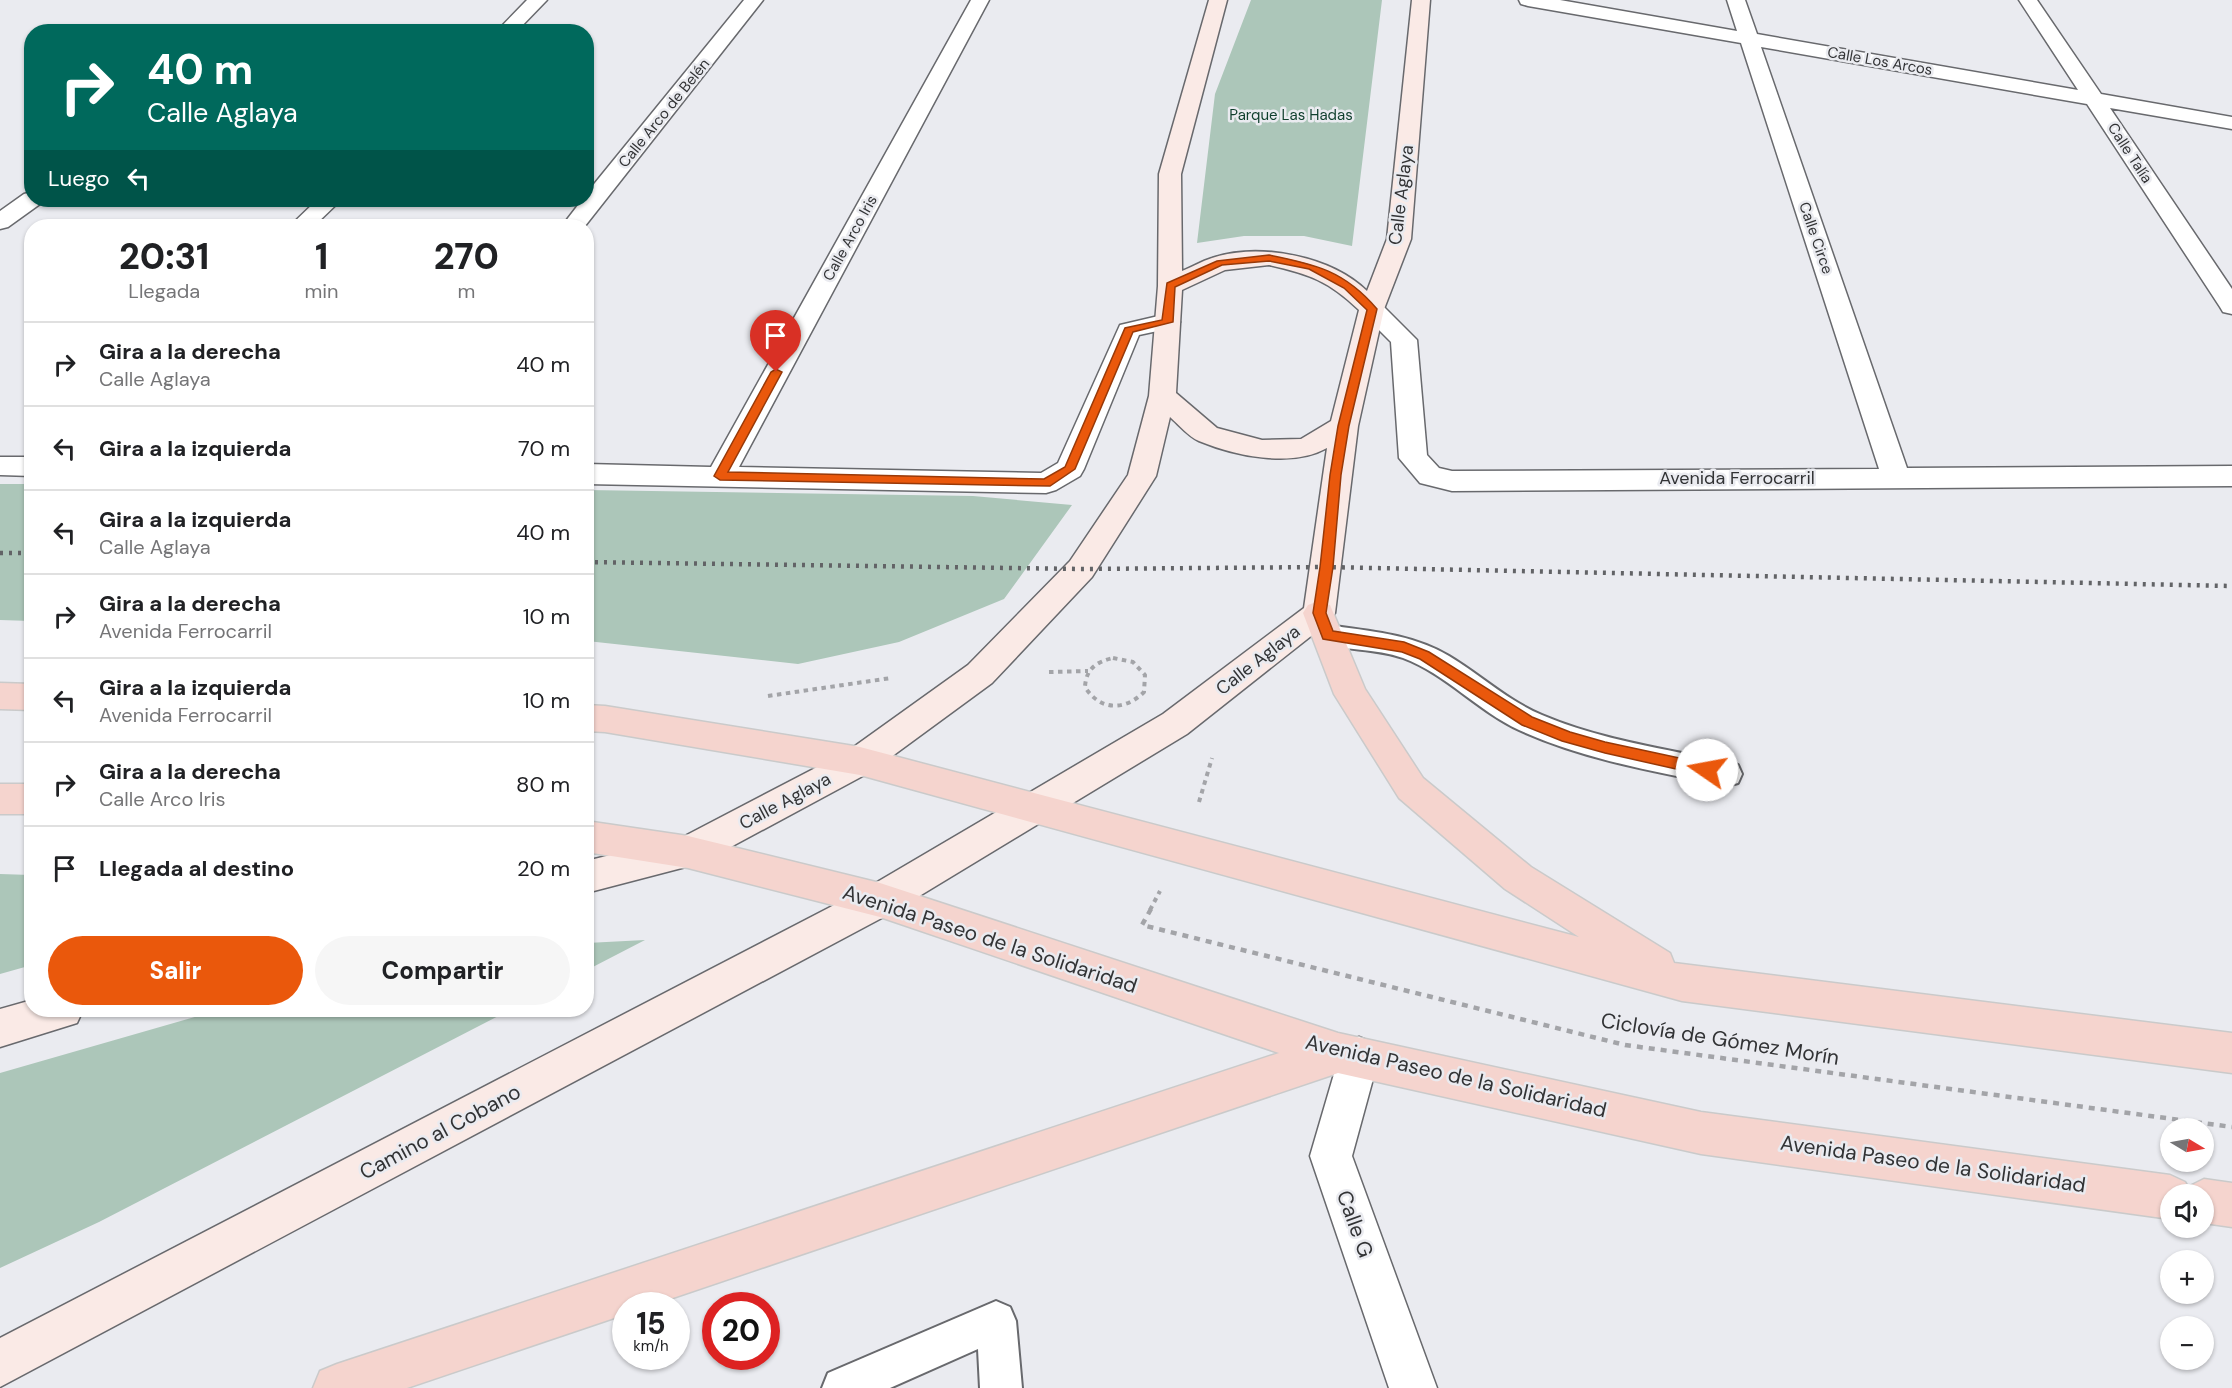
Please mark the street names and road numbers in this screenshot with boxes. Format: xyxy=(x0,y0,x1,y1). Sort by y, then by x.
street label: Calle Los Arcos xyxy=(1826,42,1934,80)
street label: Calle Arco de Belén xyxy=(614,54,714,172)
street label: Calle Talía xyxy=(2103,119,2157,187)
street label: Calle Aglaya xyxy=(1383,144,1419,246)
street label: Calle Arco Iris xyxy=(818,192,882,284)
street label: Calle Circe xyxy=(1794,199,1838,277)
street label: Avenida Ferrocarril xyxy=(1659,466,1815,490)
street label: Calle Aglaya xyxy=(1211,620,1305,700)
street label: Calle Aglaya xyxy=(735,767,835,835)
street label: Avenida Paseo de la Solidaridad xyxy=(839,878,1141,1000)
street label: Ciclovía de Gómez Morín xyxy=(1599,1006,1841,1072)
street label: Avenida Paseo de la Solidaridad xyxy=(1303,1028,1609,1124)
street label: Camino al Cobano xyxy=(355,1078,525,1186)
street label: Avenida Paseo de la Solidaridad xyxy=(1778,1129,2088,1199)
street label: Calle G xyxy=(1330,1187,1380,1261)

